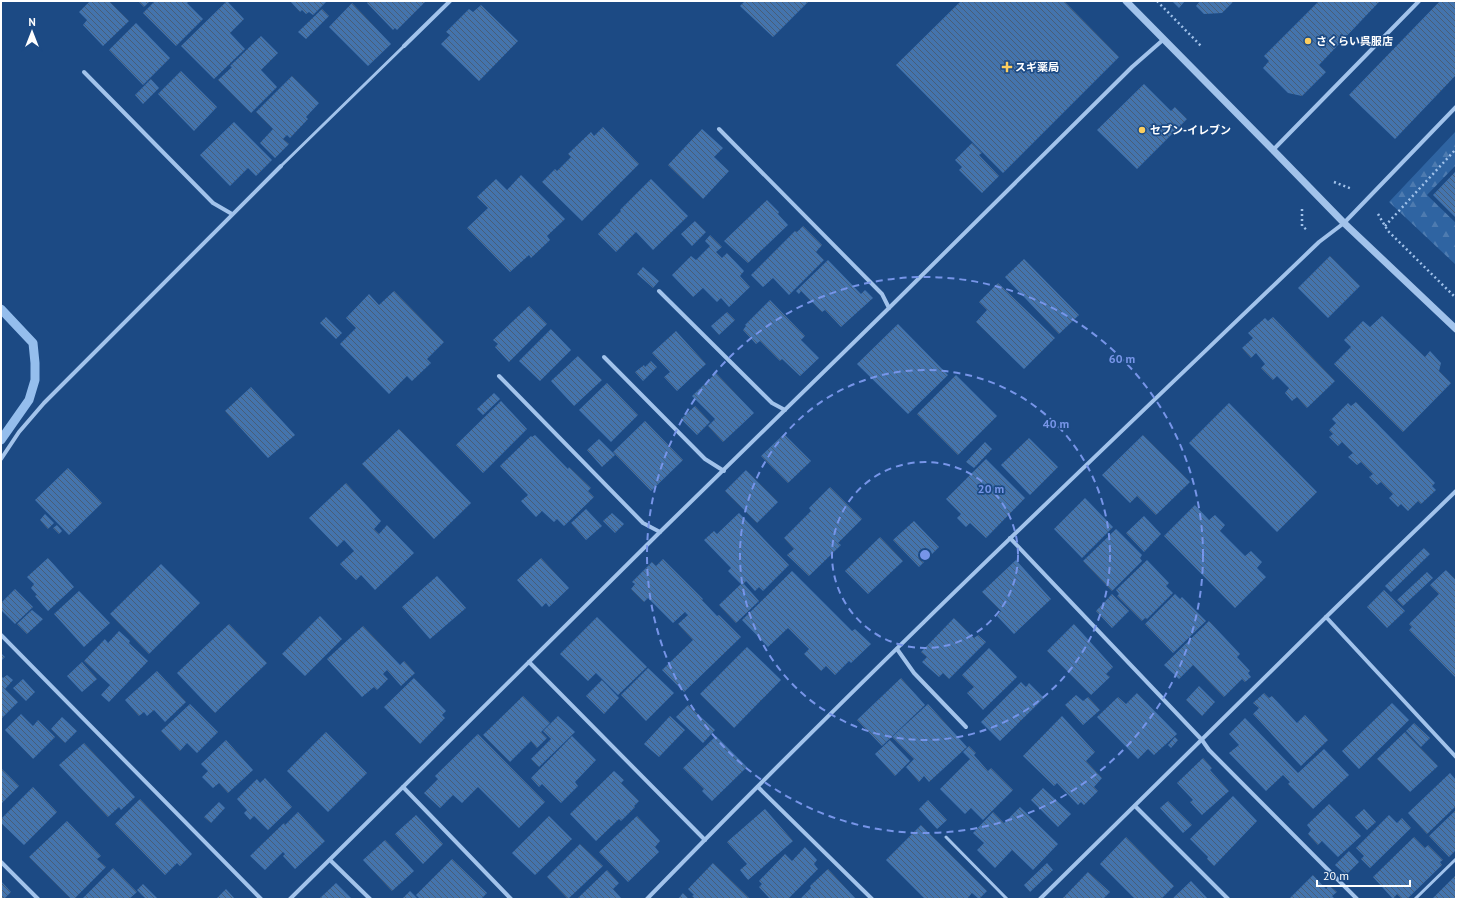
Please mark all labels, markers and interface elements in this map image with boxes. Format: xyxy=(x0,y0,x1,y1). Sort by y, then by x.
north arrow xyxy=(12,12,52,52)
text: N xyxy=(28,15,36,29)
place label: さくらい呉服店 xyxy=(1316,34,1393,48)
marker: さくらい呉服店 xyxy=(1303,36,1313,46)
place label: スギ薬局 xyxy=(1015,60,1059,74)
marker: スギ薬局 xyxy=(1002,62,1012,72)
place label: セブン-イレブン xyxy=(1150,123,1231,137)
marker: セブン-イレブン xyxy=(1137,125,1147,135)
text: 60 m xyxy=(1109,351,1135,366)
text: 40 m xyxy=(1043,416,1069,431)
text: 20 m xyxy=(978,481,1004,496)
centre of rings xyxy=(918,548,932,562)
scale bar xyxy=(1317,862,1410,888)
text: 20 m xyxy=(1323,868,1349,883)

